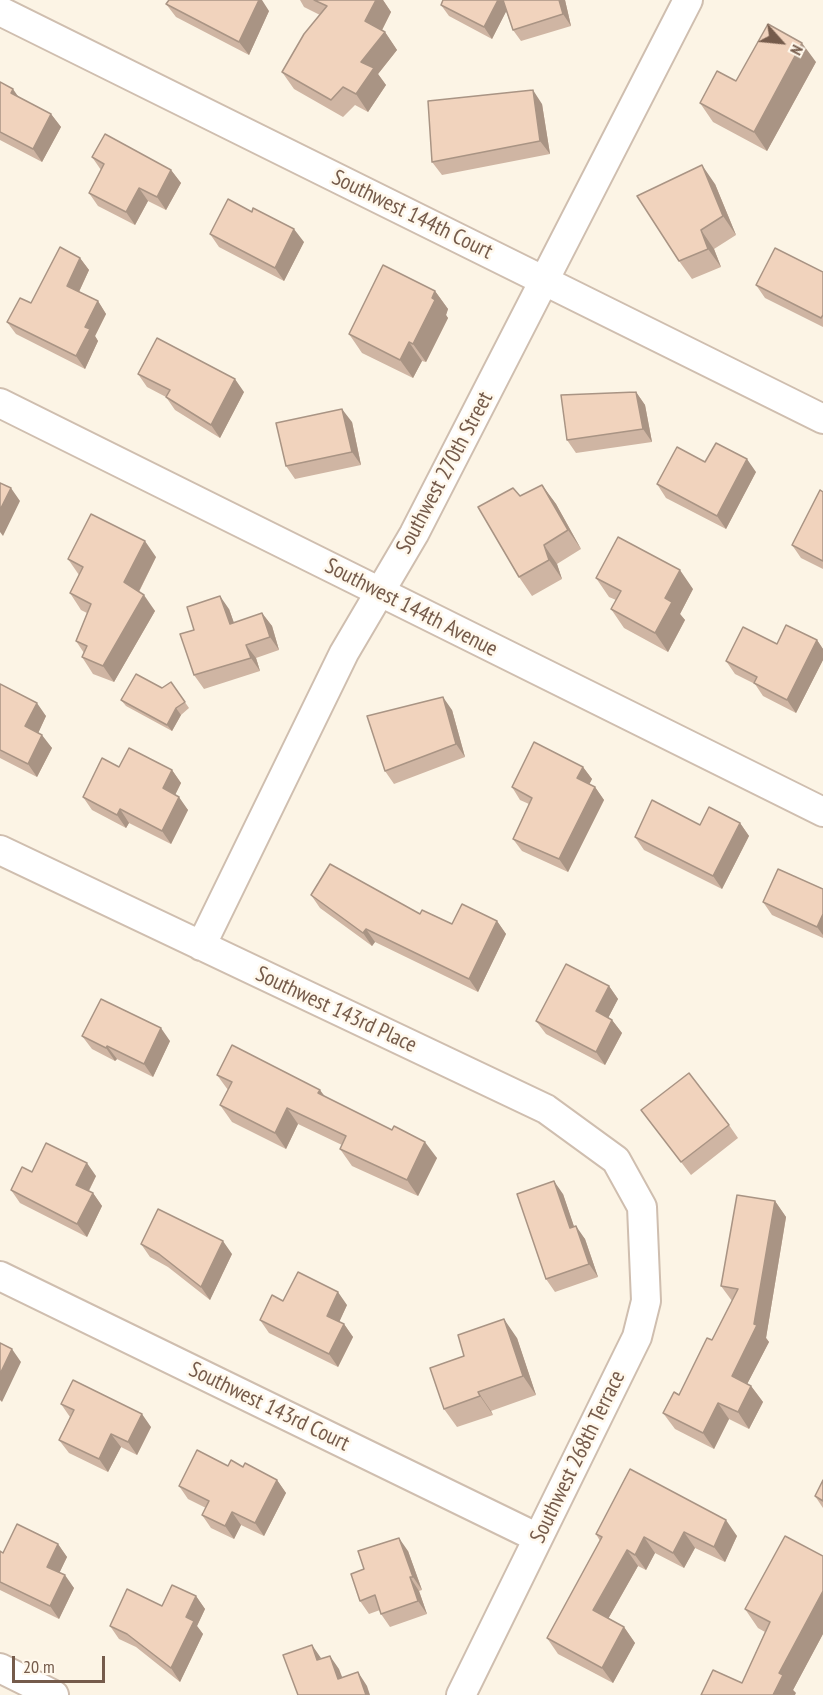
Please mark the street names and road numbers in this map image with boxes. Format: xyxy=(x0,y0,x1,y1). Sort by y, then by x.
street label: Southwest 144th Court xyxy=(327,165,497,265)
street label: Southwest 270th Street xyxy=(391,387,499,559)
street label: Southwest 144th Avenue xyxy=(320,553,502,663)
street label: Southwest 143rd Place xyxy=(251,961,421,1059)
street label: Southwest 143rd Court xyxy=(184,1357,354,1457)
street label: Southwest 268th Terrace xyxy=(525,1367,631,1547)

